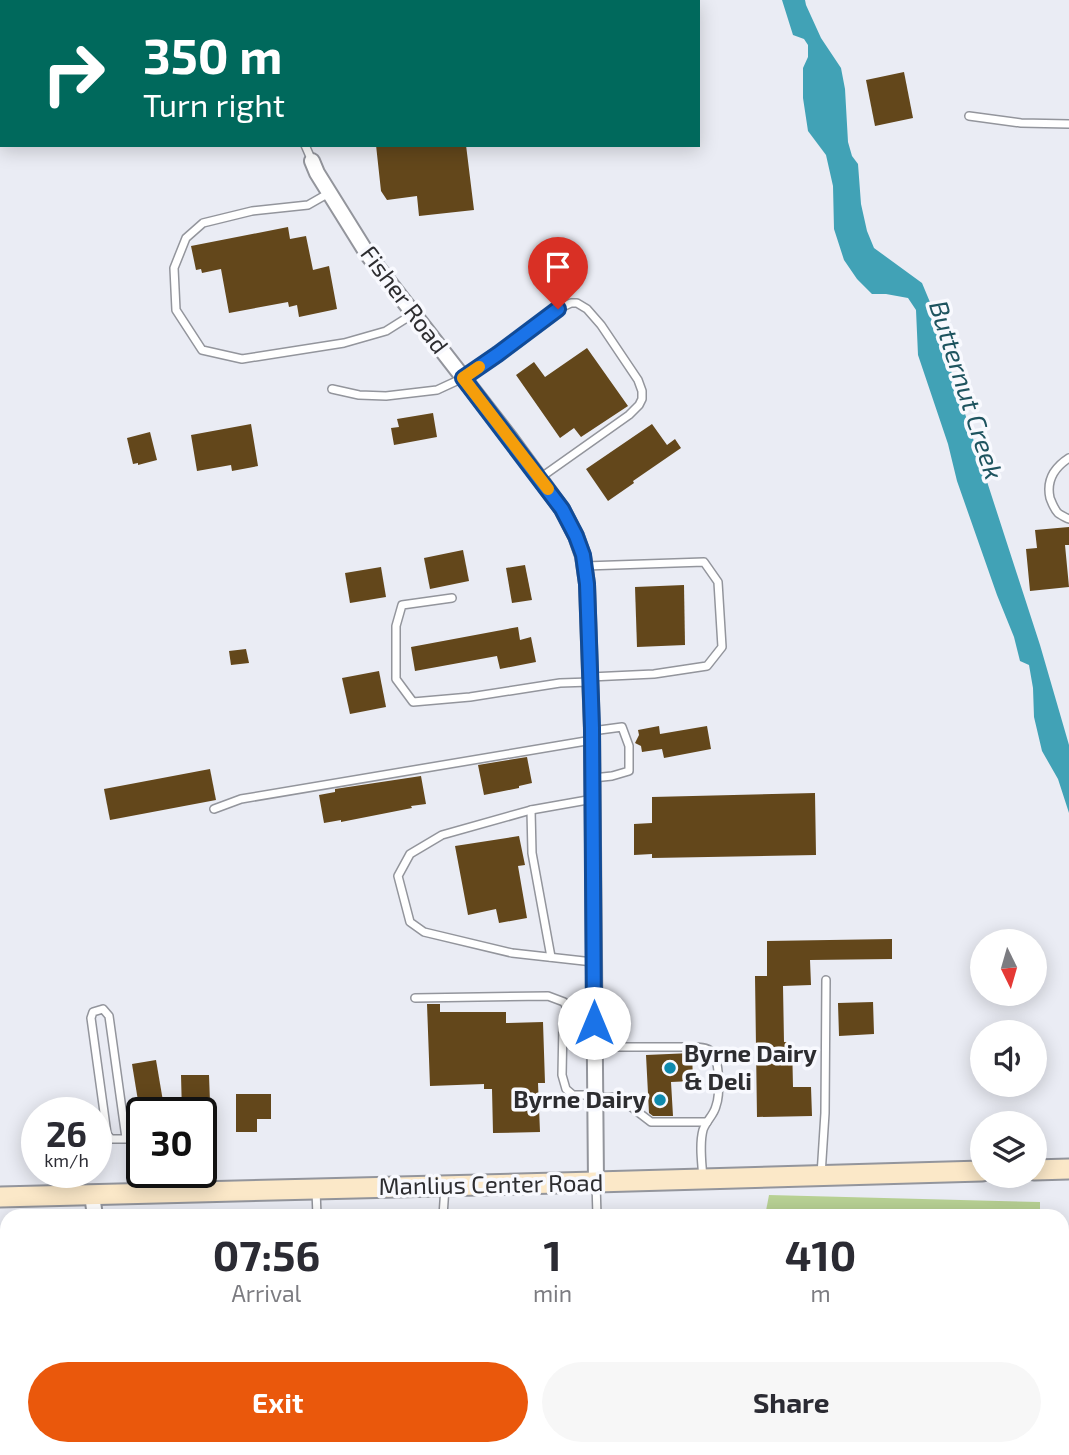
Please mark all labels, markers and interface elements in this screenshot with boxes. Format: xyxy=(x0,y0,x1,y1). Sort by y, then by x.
text: 350 m xyxy=(143,25,283,84)
icon: right xyxy=(28,28,119,119)
text: Turn right xyxy=(143,85,285,123)
pin xyxy=(528,237,588,309)
street label: Fisher Road xyxy=(355,239,455,359)
icon: arrive xyxy=(539,248,577,286)
water label: Butternut Creek xyxy=(924,296,1011,483)
north arrow xyxy=(970,929,1046,1006)
map controls xyxy=(970,929,1047,1188)
position arrow xyxy=(557,986,631,1060)
button: sound xyxy=(970,1020,1047,1097)
place label: Byrne Dairy & Deli xyxy=(684,1038,817,1095)
marker: Byrne Dairy & Deli xyxy=(662,1060,678,1076)
place label: Byrne Dairy xyxy=(513,1084,646,1113)
marker: Byrne Dairy xyxy=(652,1092,668,1108)
speed limit sign: 30 xyxy=(126,1097,217,1188)
button: layers xyxy=(970,1111,1047,1188)
text: 26 xyxy=(46,1112,87,1154)
text: km/h xyxy=(44,1149,89,1171)
street label: Manlius Center Road xyxy=(378,1167,604,1200)
text: 07:56 xyxy=(213,1229,320,1279)
text: 1 xyxy=(543,1229,562,1279)
text: 410 xyxy=(785,1229,856,1279)
text: Arrival xyxy=(231,1279,301,1307)
text: min xyxy=(533,1279,572,1307)
text: m xyxy=(810,1279,831,1307)
button: Exit xyxy=(28,1362,528,1442)
button: Share xyxy=(542,1362,1041,1442)

